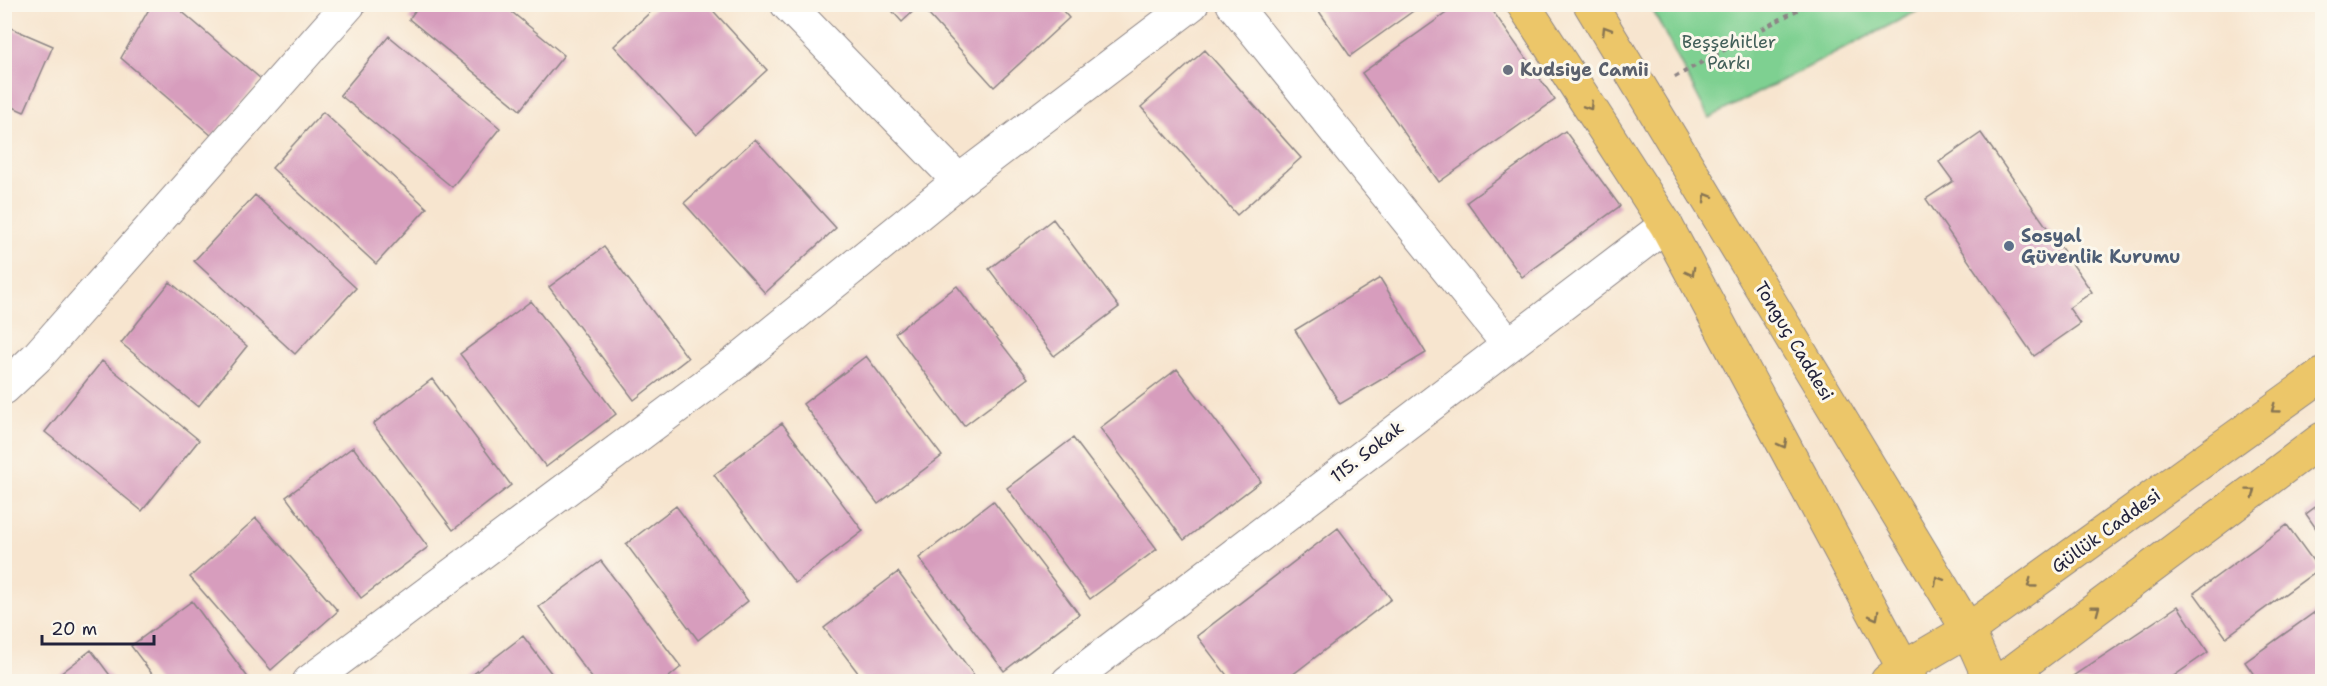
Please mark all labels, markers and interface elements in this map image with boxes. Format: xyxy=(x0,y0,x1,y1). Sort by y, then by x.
one-way arrow xyxy=(1602,26,1614,36)
park label: Beşşehitler Parkı xyxy=(1682,30,1776,75)
place label: Kudsiye Camii xyxy=(1520,58,1649,82)
marker: Kudsiye Camii xyxy=(1501,63,1515,77)
one-way arrow xyxy=(1582,100,1594,110)
one-way arrow xyxy=(1703,193,1714,203)
place label: Sosyal Güvenlik Kurumu xyxy=(2021,224,2180,269)
marker: Sosyal Güvenlik Kurumu xyxy=(2002,239,2016,253)
one-way arrow xyxy=(1684,266,1696,277)
street label: Tonguç Caddesi xyxy=(1749,277,1839,405)
one-way arrow xyxy=(2271,402,2282,413)
street label: 115. Sokak xyxy=(1325,416,1409,488)
one-way arrow xyxy=(1776,438,1787,448)
street label: Güllük Caddesi xyxy=(2047,483,2165,579)
one-way arrow xyxy=(2246,488,2257,499)
one-way arrow xyxy=(1933,576,1945,586)
one-way arrow xyxy=(2027,577,2038,588)
one-way arrow xyxy=(2090,605,2101,616)
scale bar xyxy=(42,608,154,646)
one-way arrow xyxy=(1868,610,1879,620)
text: 20 m xyxy=(51,617,97,641)

